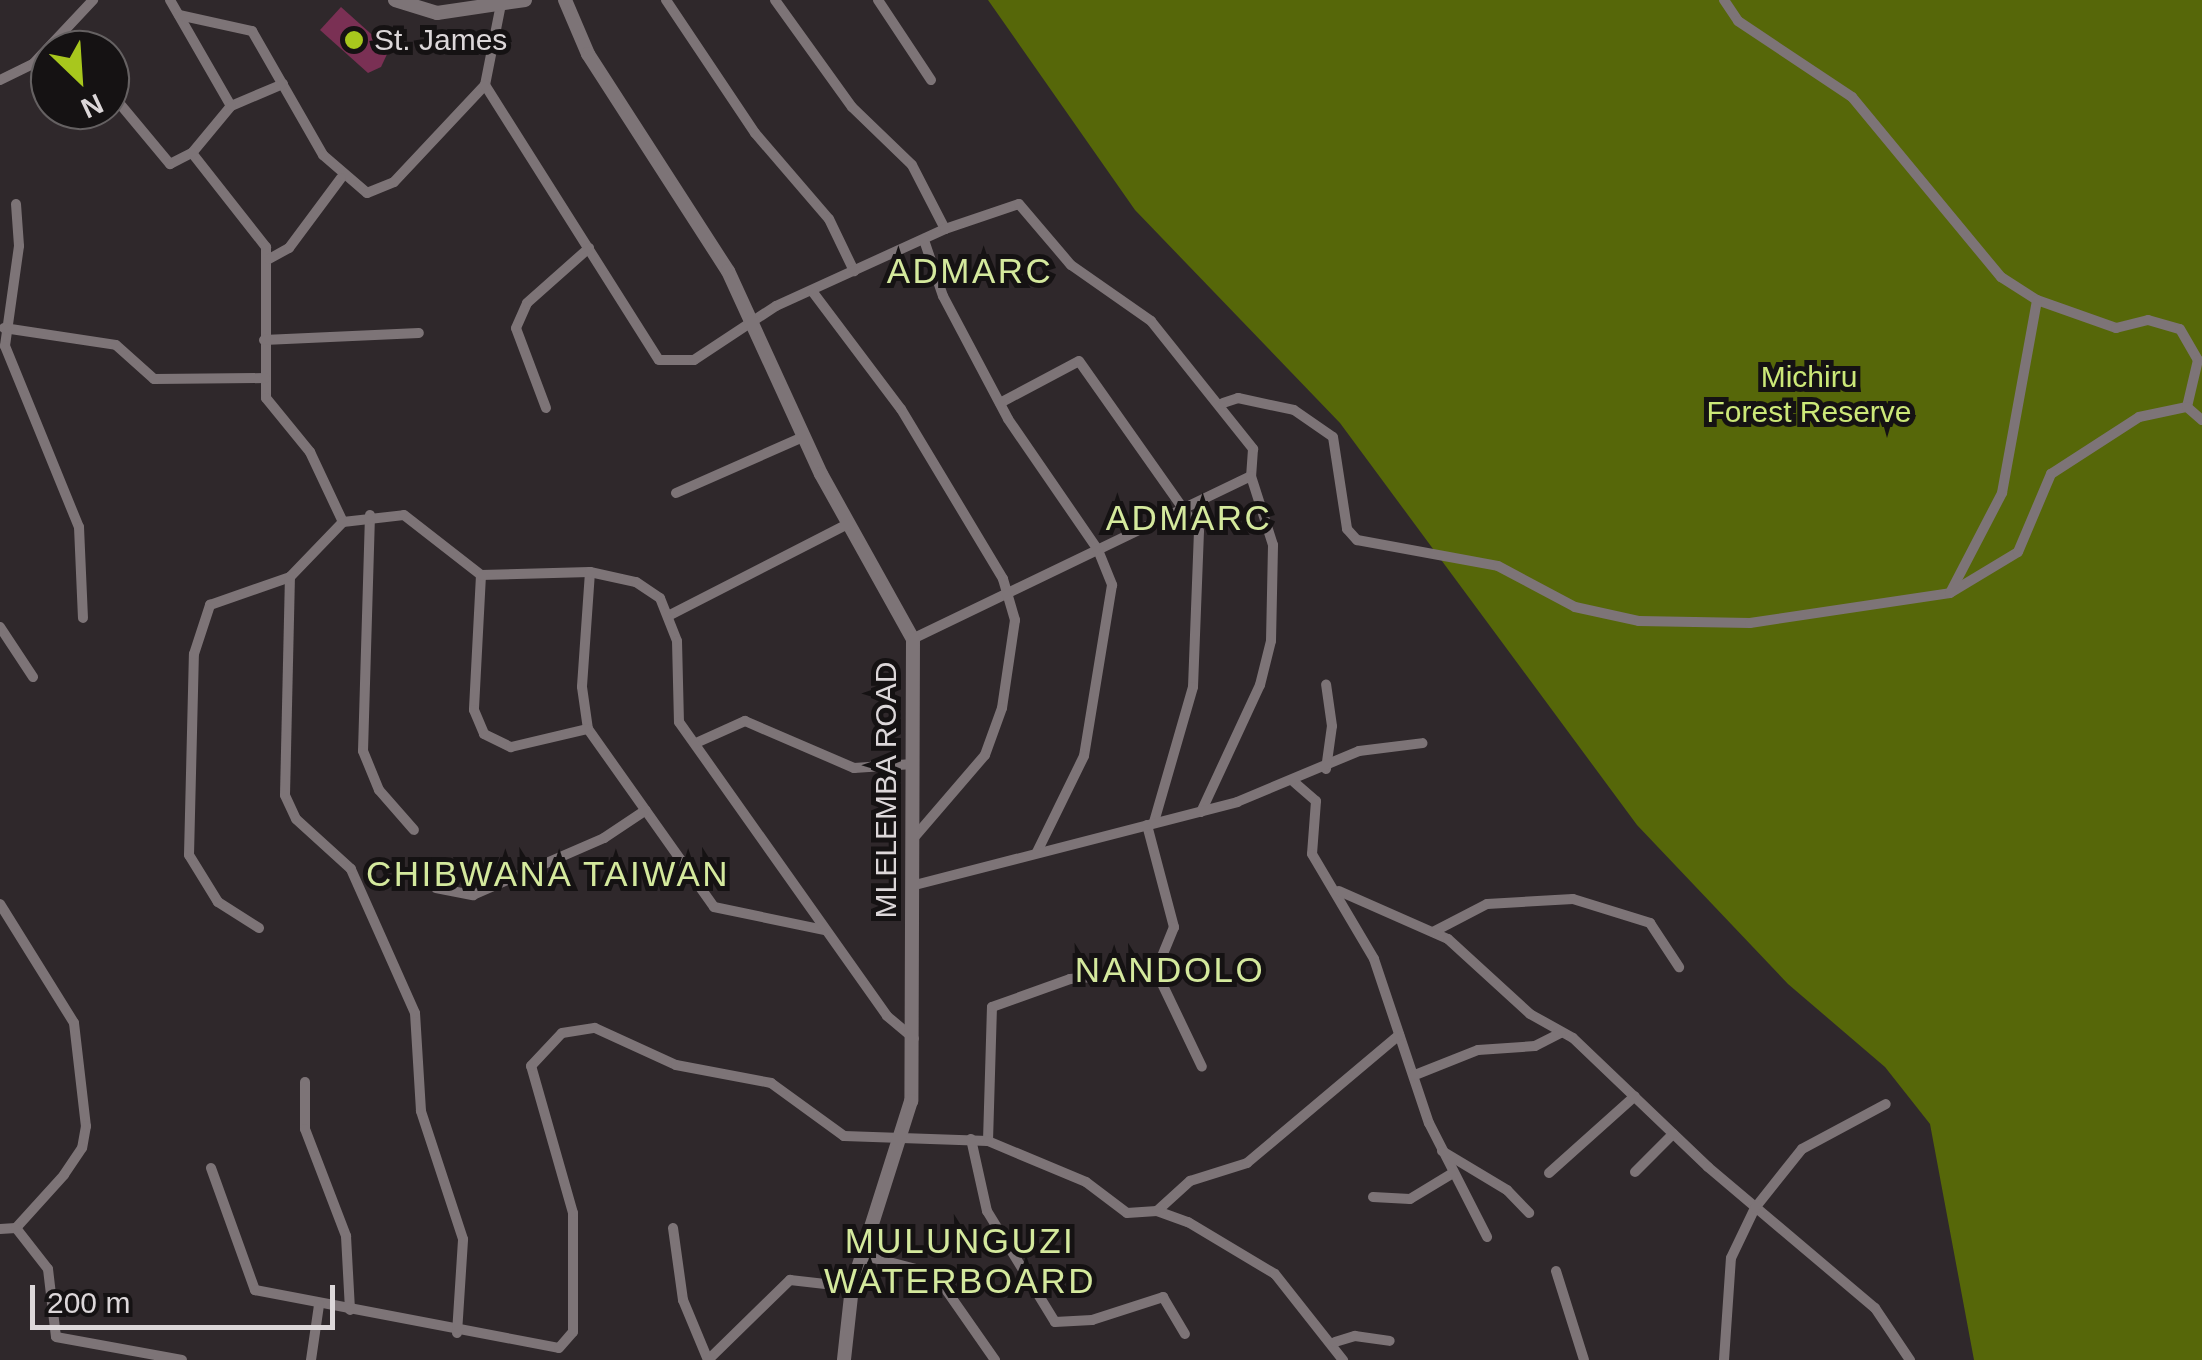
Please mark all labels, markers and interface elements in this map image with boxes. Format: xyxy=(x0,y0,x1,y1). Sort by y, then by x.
place label: St. James xyxy=(374,22,507,58)
marker: St. James xyxy=(343,29,365,51)
north arrow xyxy=(30,30,130,130)
text: N xyxy=(76,88,108,124)
district label: ADMARC xyxy=(887,250,1053,292)
park label: Michiru Forest Reserve xyxy=(1706,359,1912,430)
district label: ADMARC xyxy=(1106,497,1272,539)
street label: MLELEMBA ROAD xyxy=(868,661,904,919)
district label: CHIBWANA TAIWAN xyxy=(365,853,731,895)
district label: NANDOLO xyxy=(1075,949,1265,991)
district label: MULUNGUZI WATERBOARD xyxy=(824,1220,1096,1302)
scale bar xyxy=(35,1265,340,1327)
text: 200 m xyxy=(47,1286,130,1319)

